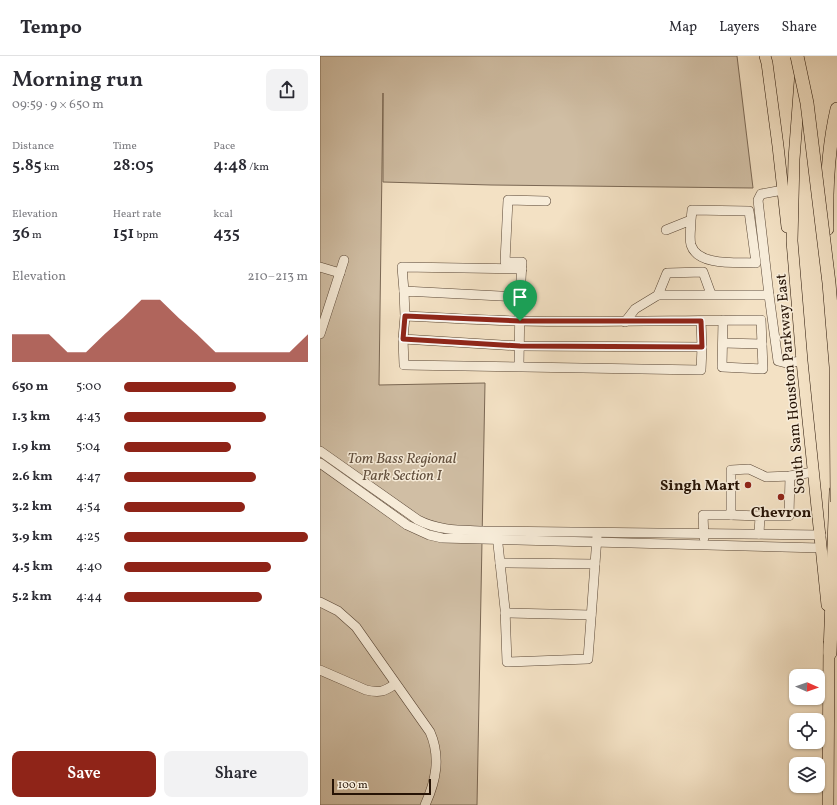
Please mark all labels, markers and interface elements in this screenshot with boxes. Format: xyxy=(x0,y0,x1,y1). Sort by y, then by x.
text: Tempo xyxy=(20,15,82,41)
text: Map xyxy=(669,18,697,37)
text: Layers xyxy=(719,18,759,37)
text: Share xyxy=(781,18,817,37)
text: Morning run xyxy=(12,65,143,96)
button: share xyxy=(266,69,308,111)
text: 09:59 · 9 × 650 m xyxy=(12,96,104,114)
text: Distance xyxy=(12,139,54,154)
text: Time xyxy=(113,139,137,154)
text: Pace xyxy=(213,139,235,154)
text: 5.85 xyxy=(12,154,42,177)
text: 28:05 xyxy=(113,154,154,177)
text: 4:48 xyxy=(213,154,247,177)
text: km xyxy=(42,160,60,175)
text: /km xyxy=(247,160,269,175)
text: Elevation xyxy=(12,207,58,222)
text: Heart rate xyxy=(113,207,161,222)
text: kcal xyxy=(213,207,233,222)
text: 36 xyxy=(12,222,30,245)
text: 151 xyxy=(113,222,134,245)
text: 435 xyxy=(213,222,240,245)
text: m xyxy=(30,228,42,243)
text: bpm xyxy=(134,228,159,243)
text: Elevation xyxy=(12,268,66,286)
text: 210–213 m xyxy=(248,268,308,286)
street label: South Sam Houston Parkway East xyxy=(771,273,812,495)
pin xyxy=(503,280,537,321)
icon: arrive xyxy=(509,286,531,308)
text: 650 m xyxy=(12,378,48,396)
text: 5:00 xyxy=(76,378,101,396)
text: 1.3 km xyxy=(12,408,50,426)
text: 4:43 xyxy=(76,408,101,426)
text: 1.9 km xyxy=(12,438,51,456)
text: 5:04 xyxy=(76,438,101,456)
park label: Tom Bass Regional Park Section I xyxy=(348,449,457,487)
text: 2.6 km xyxy=(12,468,53,486)
text: 4:47 xyxy=(76,468,101,486)
place label: Singh Mart xyxy=(660,476,740,497)
marker: Singh Mart xyxy=(743,480,753,490)
marker: Chevron xyxy=(776,492,786,502)
text: 3.2 km xyxy=(12,498,52,516)
text: 4:54 xyxy=(76,498,101,516)
place label: Chevron xyxy=(751,503,811,524)
text: 3.9 km xyxy=(12,528,53,546)
text: 4:25 xyxy=(76,528,100,546)
text: 4.5 km xyxy=(12,558,53,576)
text: 4:40 xyxy=(76,558,102,576)
text: 5.2 km xyxy=(12,588,52,606)
text: 4:44 xyxy=(76,588,102,606)
north arrow xyxy=(789,669,825,705)
map controls xyxy=(789,669,825,793)
button: locate xyxy=(789,713,825,749)
button: Save xyxy=(12,751,156,797)
button: Share xyxy=(164,751,308,797)
button: layers xyxy=(789,757,825,793)
scale bar xyxy=(332,777,431,796)
text: 100 m xyxy=(338,778,368,793)

